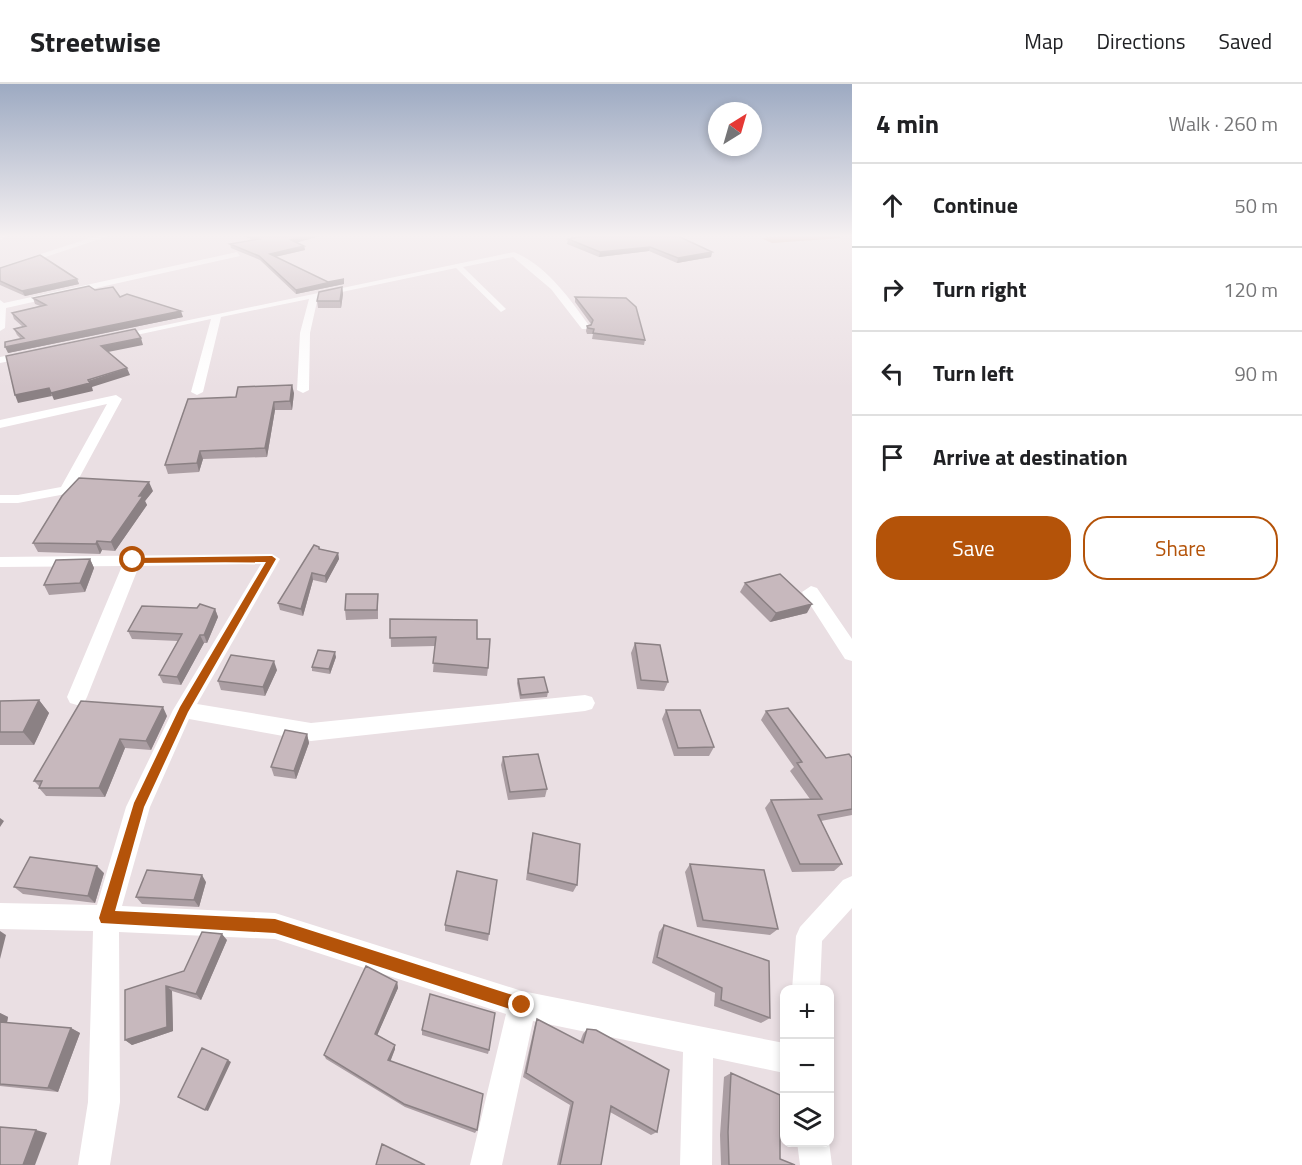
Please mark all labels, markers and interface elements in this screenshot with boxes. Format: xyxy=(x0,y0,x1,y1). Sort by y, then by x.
text: Streetwise xyxy=(30,20,161,63)
text: Map xyxy=(1024,25,1064,57)
text: Directions xyxy=(1097,25,1186,57)
text: Saved xyxy=(1219,25,1272,57)
north arrow xyxy=(708,102,762,156)
text: 4 min xyxy=(876,104,939,143)
text: Walk · 260 m xyxy=(1169,108,1278,139)
text: Continue xyxy=(933,188,1018,222)
icon: ahead xyxy=(876,189,909,222)
text: 50 m xyxy=(1234,190,1278,221)
text: Turn right xyxy=(933,272,1027,306)
icon: right xyxy=(876,273,909,306)
text: 120 m xyxy=(1223,274,1278,305)
text: Turn left xyxy=(933,356,1014,390)
icon: left xyxy=(876,357,909,390)
text: 90 m xyxy=(1234,358,1278,389)
text: Arrive at destination xyxy=(933,440,1128,474)
icon: arrive xyxy=(876,441,909,474)
button: Save xyxy=(876,516,1071,580)
button: Share xyxy=(1083,516,1278,580)
route start xyxy=(119,546,145,572)
map controls xyxy=(780,985,834,1147)
button: + xyxy=(780,985,834,1039)
route end xyxy=(508,991,534,1017)
button: − xyxy=(780,1039,834,1093)
button: layers xyxy=(780,1093,834,1147)

